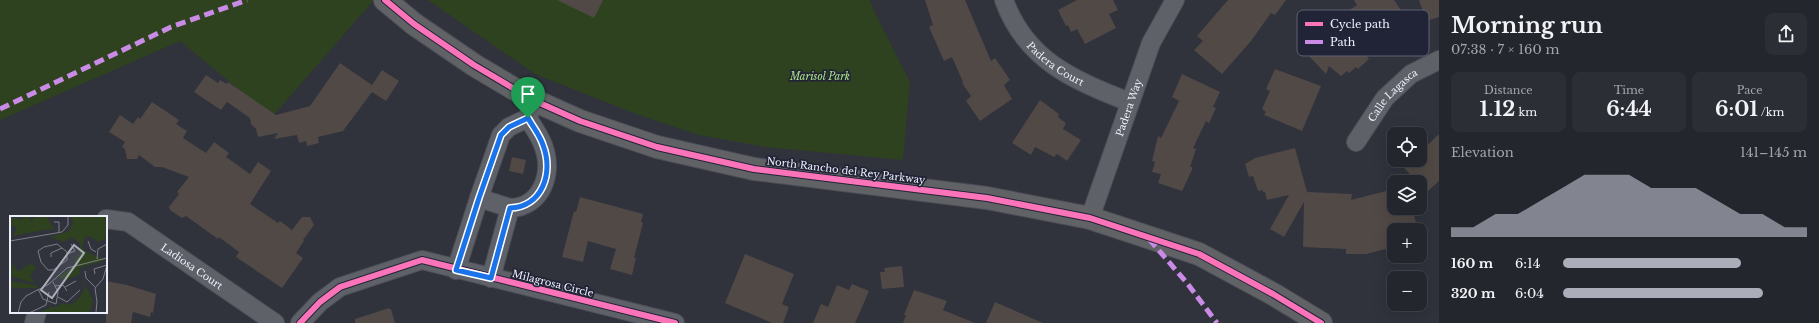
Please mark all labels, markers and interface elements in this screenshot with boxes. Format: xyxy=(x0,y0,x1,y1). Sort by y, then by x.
legend xyxy=(1297,10,1429,56)
text: Morning run xyxy=(1451,12,1603,39)
button: share xyxy=(1765,13,1807,55)
text: Cycle path xyxy=(1330,17,1390,31)
text: Path xyxy=(1330,35,1356,49)
street label: Padera Court xyxy=(1024,39,1086,89)
text: 07:38 · 7 × 160 m xyxy=(1451,41,1559,58)
street label: Calle Lagasca xyxy=(1365,66,1420,124)
park label: Marisol Park xyxy=(789,70,850,83)
pin xyxy=(511,77,545,118)
street label: Padera Way xyxy=(1113,77,1145,138)
icon: arrive xyxy=(517,83,539,105)
text: Distance xyxy=(1484,83,1533,97)
text: Time xyxy=(1614,83,1644,97)
text: Pace xyxy=(1737,83,1763,97)
text: 1.12 xyxy=(1480,97,1515,121)
text: 6:44 xyxy=(1606,97,1652,121)
text: 6:01 xyxy=(1715,97,1758,121)
text: km xyxy=(1515,105,1537,119)
text: /km xyxy=(1758,105,1784,119)
map controls xyxy=(1387,127,1427,311)
button: locate xyxy=(1387,127,1427,167)
text: Elevation xyxy=(1451,144,1514,161)
text: 141–145 m xyxy=(1740,144,1807,161)
street label: North Rancho del Rey Parkway xyxy=(766,154,927,187)
button: layers xyxy=(1387,175,1427,215)
inset map xyxy=(10,216,107,313)
button: + xyxy=(1387,223,1427,263)
street label: Ladiosa Court xyxy=(158,241,225,292)
text: 160 m xyxy=(1451,255,1493,272)
text: 6:14 xyxy=(1515,255,1540,272)
street label: Milagrosa Circle xyxy=(511,267,595,300)
button: − xyxy=(1387,271,1427,311)
text: 320 m xyxy=(1451,285,1495,302)
text: 6:04 xyxy=(1515,285,1544,302)

